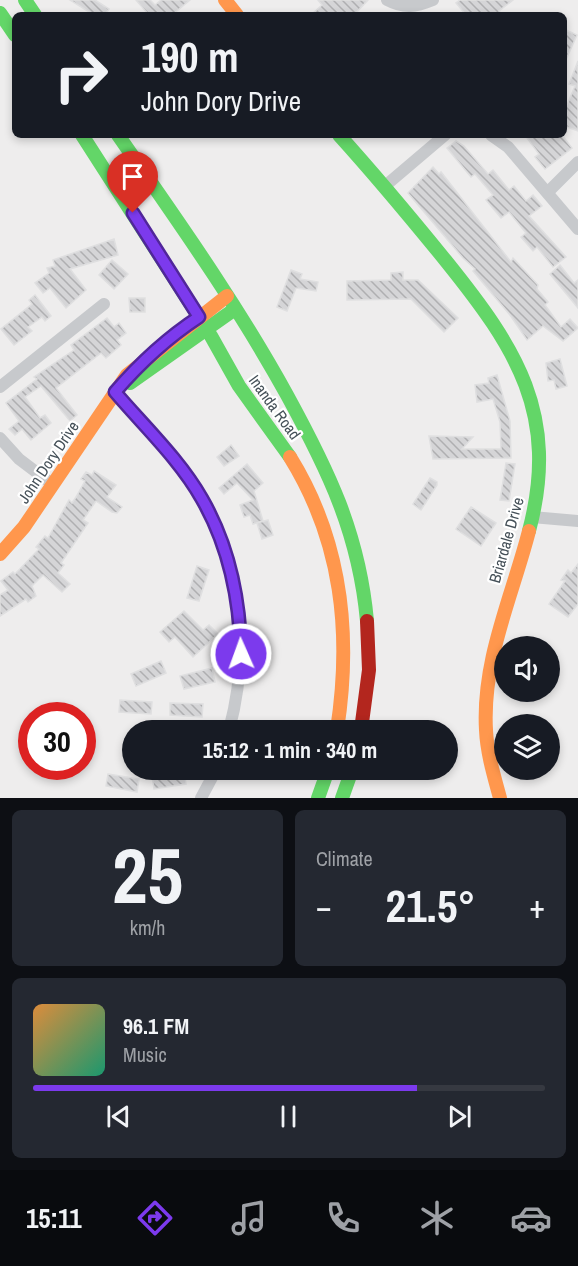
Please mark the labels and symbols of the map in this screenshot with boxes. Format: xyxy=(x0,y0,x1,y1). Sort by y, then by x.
pin xyxy=(107,151,158,213)
street label: Inanda Road xyxy=(244,370,306,444)
street label: John Dory Drive xyxy=(12,417,84,507)
street label: Briardale Drive xyxy=(483,495,529,585)
position arrow xyxy=(209,622,273,686)
speed limit sign: 30 xyxy=(18,702,96,780)

